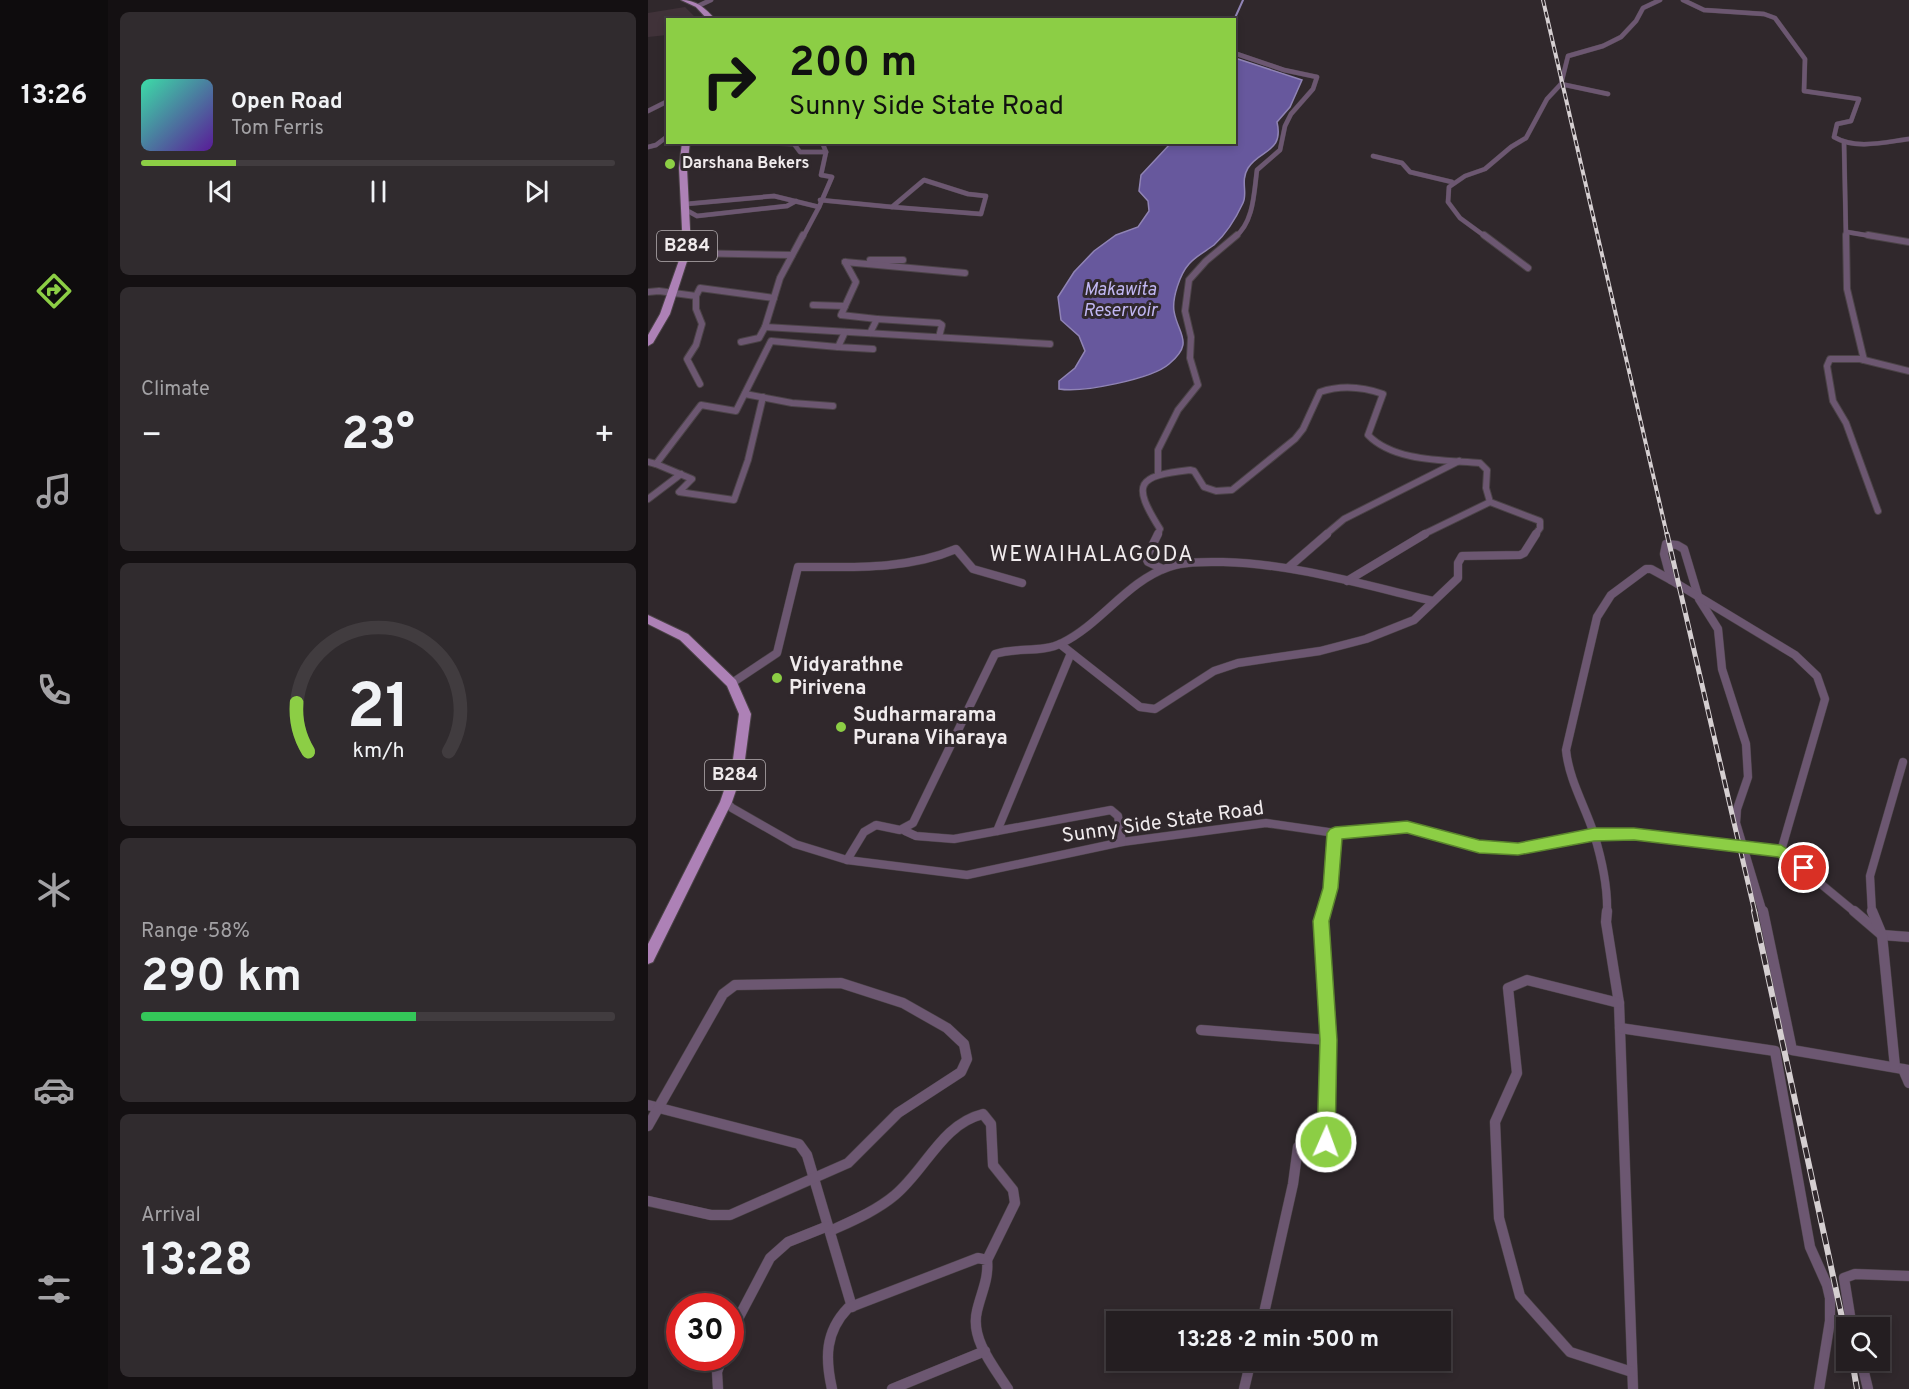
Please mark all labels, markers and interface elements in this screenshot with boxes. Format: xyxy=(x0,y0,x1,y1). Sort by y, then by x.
text: 200 m xyxy=(789,38,917,91)
icon: right xyxy=(690,42,768,120)
text: 13:26 xyxy=(21,79,87,113)
text: Open Road xyxy=(231,89,343,116)
text: Sunny Side State Road xyxy=(789,90,1064,124)
text: Tom Ferris xyxy=(231,116,324,142)
place label: Darshana Bekers xyxy=(682,154,809,174)
marker: Darshana Bekers xyxy=(663,157,677,171)
icon: previous xyxy=(204,175,237,208)
icon: pause xyxy=(362,175,395,208)
icon: next xyxy=(520,175,553,208)
road number: B284 xyxy=(657,231,717,261)
icon: directions xyxy=(33,270,75,312)
water label: Makawita Reservoir xyxy=(1083,279,1159,323)
text: Climate xyxy=(141,377,210,403)
text: 23° xyxy=(341,408,415,465)
text: − xyxy=(141,416,162,458)
text: + xyxy=(594,416,615,458)
icon: music xyxy=(33,470,75,512)
district label: WEWAIHALAGODA xyxy=(989,542,1195,569)
place label: Vidyarathne Pirivena xyxy=(789,653,903,702)
icon: phone xyxy=(33,669,75,711)
text: 21 xyxy=(346,671,410,750)
marker: Vidyarathne Pirivena xyxy=(770,671,784,685)
place label: Sudharmarama Purana Viharaya xyxy=(853,703,1008,752)
marker: Sudharmarama Purana Viharaya xyxy=(834,720,848,734)
text: km/h xyxy=(352,738,404,765)
road number: B284 xyxy=(705,760,765,790)
street label: Sunny Side State Road xyxy=(1060,796,1266,850)
pin xyxy=(1778,842,1829,893)
icon: arrive xyxy=(1787,851,1820,884)
icon: climate xyxy=(33,869,75,911)
text: Range · 58% xyxy=(141,919,250,945)
text: 290 km xyxy=(141,950,302,1007)
icon: car xyxy=(33,1069,75,1111)
position arrow xyxy=(1294,1110,1358,1174)
text: Arrival xyxy=(141,1203,201,1229)
text: 13:28 xyxy=(141,1234,253,1291)
icon: filters xyxy=(33,1268,75,1310)
speed limit sign: 30 xyxy=(666,1293,744,1371)
map controls xyxy=(1836,1317,1890,1371)
button: search xyxy=(1836,1317,1890,1371)
text: 13:28 · 2 min · 500 m xyxy=(1178,1327,1379,1354)

